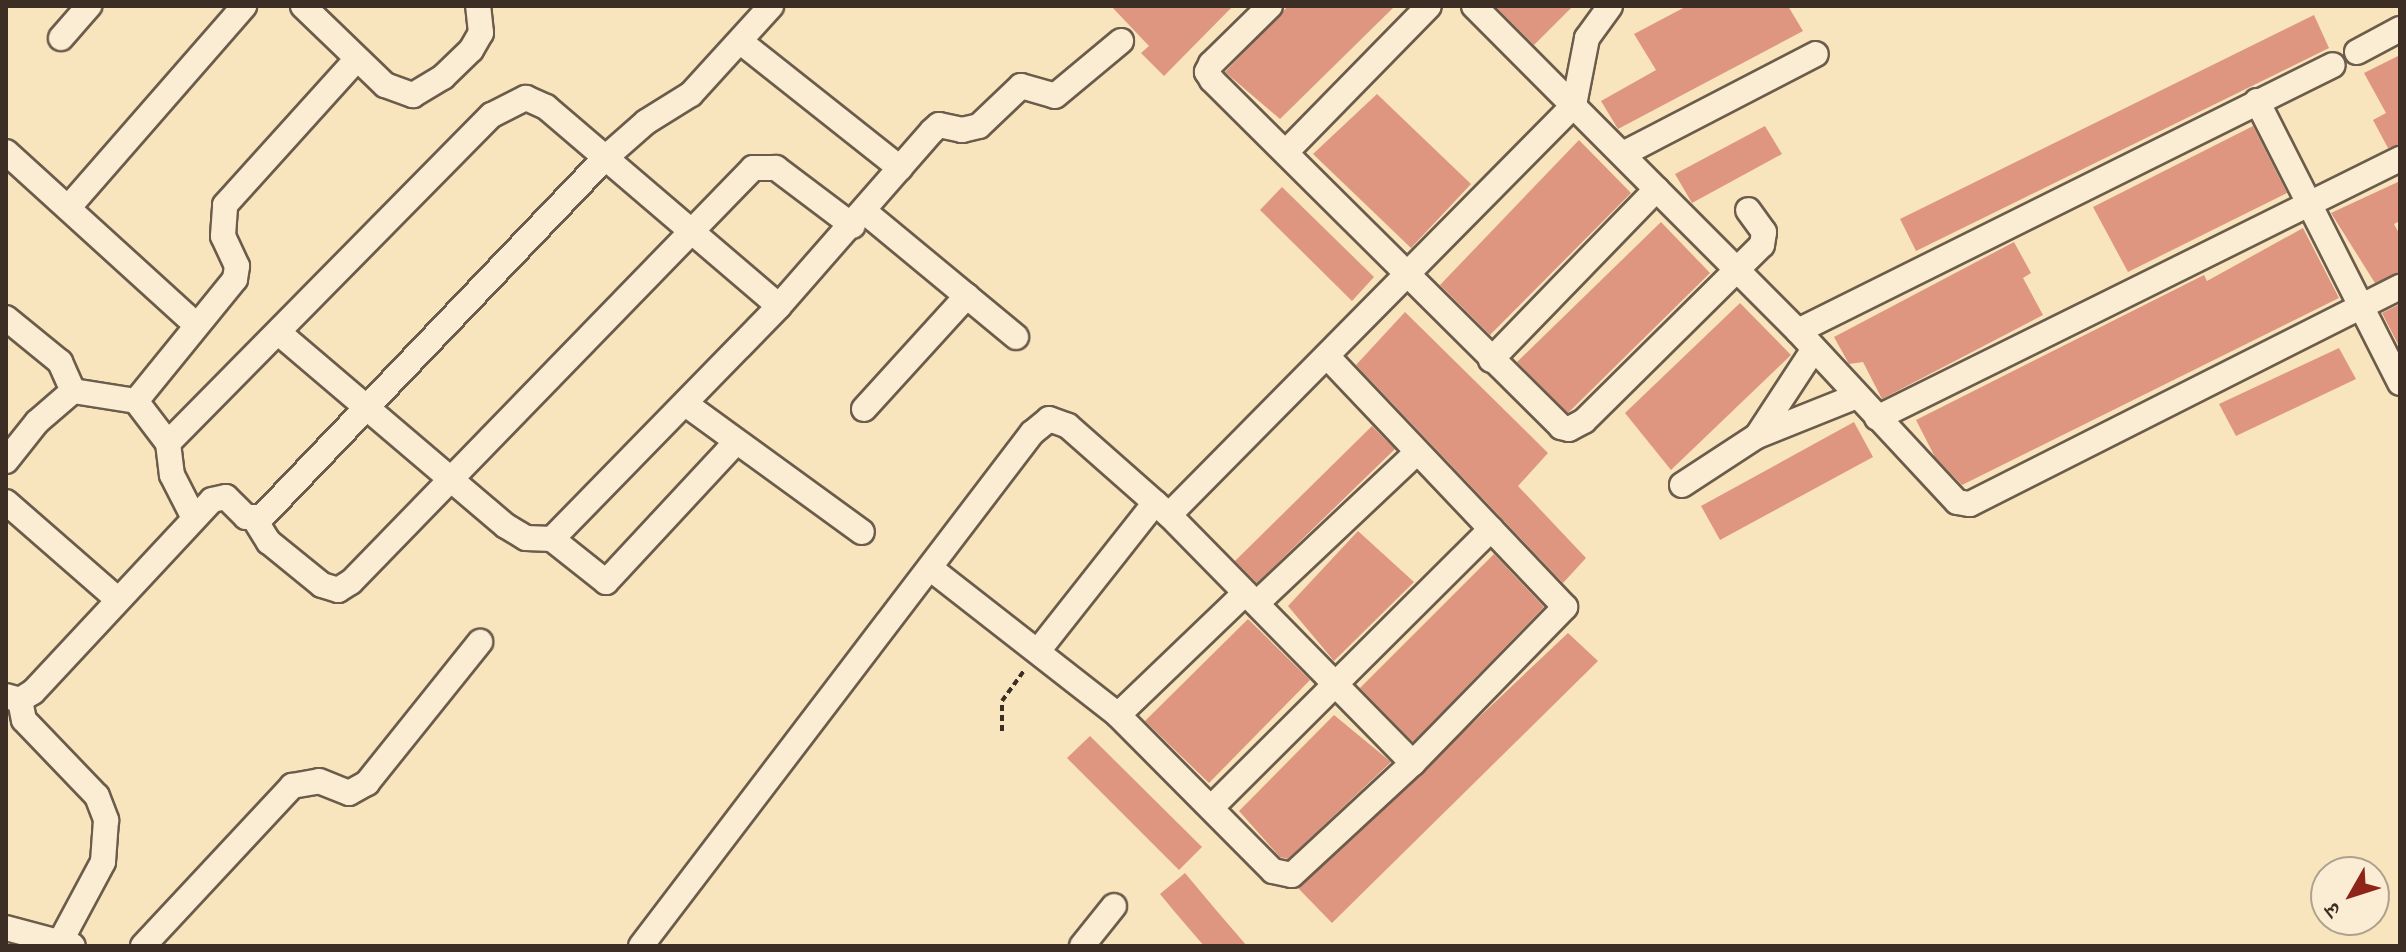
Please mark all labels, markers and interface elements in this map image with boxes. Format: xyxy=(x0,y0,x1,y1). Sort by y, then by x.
north arrow xyxy=(2310,856,2390,936)
text: उ xyxy=(2318,896,2348,924)

